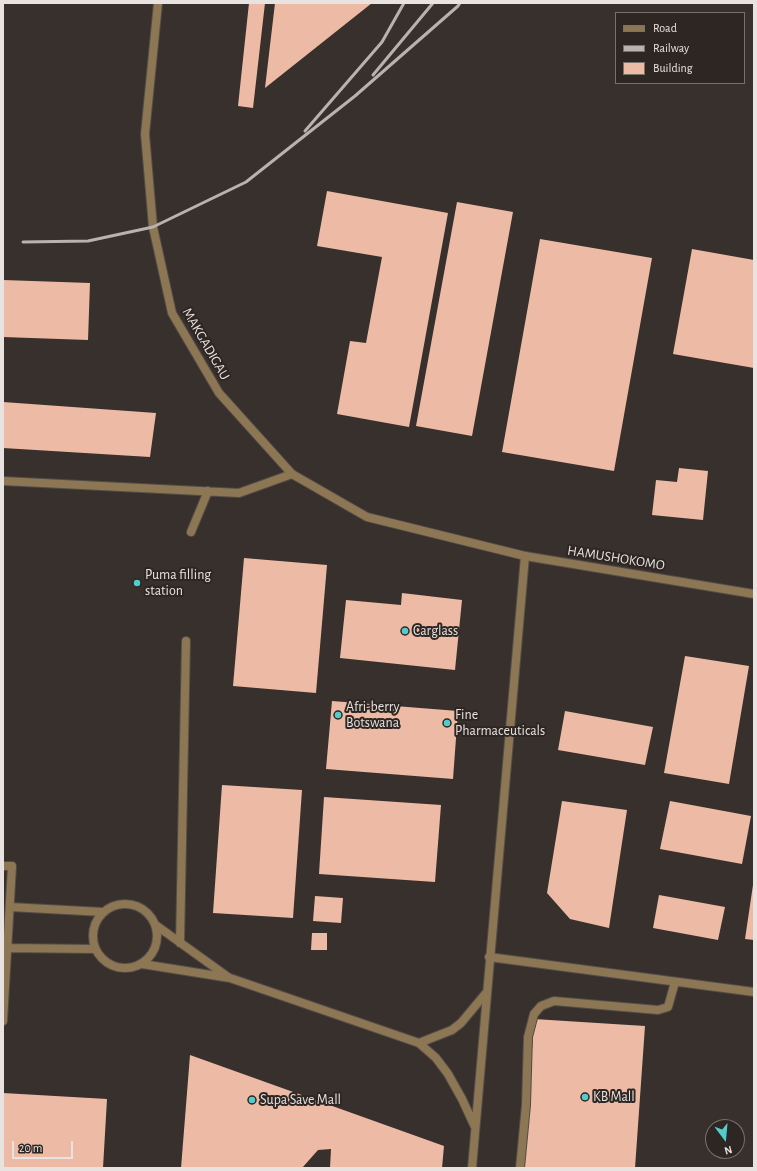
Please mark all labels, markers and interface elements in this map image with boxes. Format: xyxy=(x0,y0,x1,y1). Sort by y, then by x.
legend xyxy=(615,12,745,84)
text: Road xyxy=(653,22,677,34)
text: Railway xyxy=(653,42,689,54)
text: Building xyxy=(653,62,693,74)
street label: MAKGADIGAU xyxy=(179,305,233,383)
street label: HAMUSHOKOMO xyxy=(566,542,666,574)
place label: Puma filling station xyxy=(145,567,211,600)
marker: Puma filling station xyxy=(132,578,142,588)
place label: Carglass xyxy=(413,623,458,639)
marker: Carglass xyxy=(400,626,410,636)
place label: Afri-berry Botswana xyxy=(346,699,399,732)
place label: Fine Pharmaceuticals xyxy=(455,707,545,740)
marker: Afri-berry Botswana xyxy=(333,710,343,720)
marker: Fine Pharmaceuticals xyxy=(442,718,452,728)
place label: KB Mall xyxy=(593,1089,635,1105)
place label: Supa Save Mall xyxy=(260,1092,341,1108)
marker: KB Mall xyxy=(580,1092,590,1102)
marker: Supa Save Mall xyxy=(247,1095,257,1105)
north arrow xyxy=(705,1119,745,1159)
scale bar xyxy=(14,1133,75,1159)
text: 20 m xyxy=(19,1142,42,1154)
text: N xyxy=(723,1144,733,1156)

